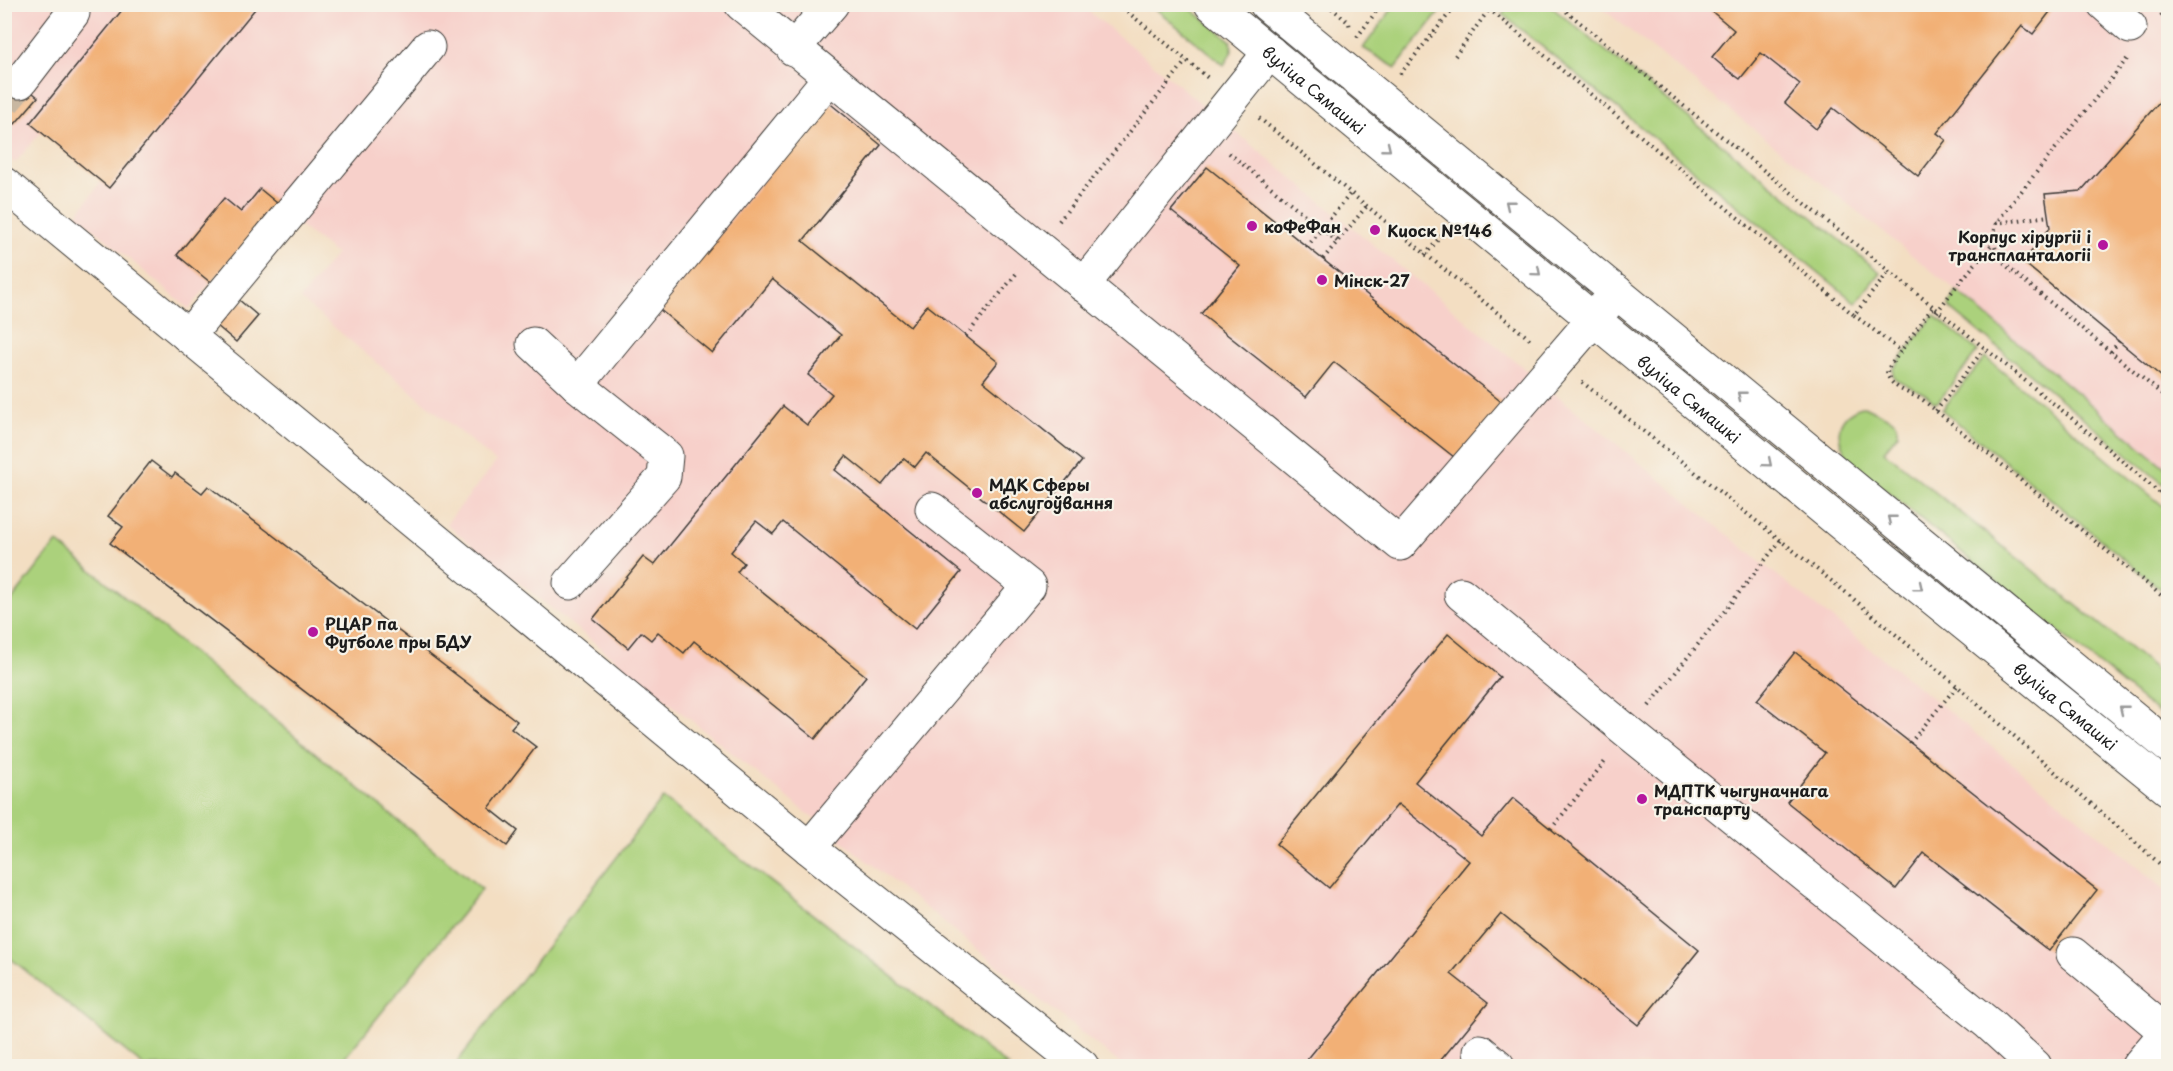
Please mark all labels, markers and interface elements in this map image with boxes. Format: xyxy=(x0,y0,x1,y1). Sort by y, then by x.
street label: вуліца Сямашкі xyxy=(1257,39,1371,139)
one-way arrow xyxy=(1380,140,1391,151)
one-way arrow xyxy=(1505,200,1516,211)
place label: коФеФан xyxy=(1264,214,1341,238)
place label: Киоск №146 xyxy=(1387,218,1492,242)
marker: коФеФан xyxy=(1245,219,1259,233)
marker: Киоск №146 xyxy=(1368,223,1382,237)
place label: Корпус хірургіі і транспланталогіі xyxy=(1949,224,2091,266)
marker: Корпус хірургіі і транспланталогіі xyxy=(2096,238,2110,252)
one-way arrow xyxy=(1530,264,1541,275)
place label: Мінск-27 xyxy=(1334,268,1410,292)
marker: Мінск-27 xyxy=(1315,273,1329,287)
street label: вуліца Сямашкі xyxy=(1632,349,1746,448)
one-way arrow xyxy=(1736,391,1747,402)
one-way arrow xyxy=(1762,455,1773,466)
place label: МДК Сферы абслугоўвання xyxy=(989,472,1113,514)
marker: МДК Сферы абслугоўвання xyxy=(970,486,984,500)
one-way arrow xyxy=(1887,515,1898,526)
one-way arrow xyxy=(1912,579,1923,590)
place label: РЦАР па Футболе пры БДУ xyxy=(325,611,472,653)
marker: РЦАР па Футболе пры БДУ xyxy=(306,625,320,639)
street label: вуліца Сямашкі xyxy=(2008,656,2123,756)
one-way arrow xyxy=(2119,705,2130,716)
place label: МДПТК чыгуначнага транспарту xyxy=(1654,778,1829,820)
marker: МДПТК чыгуначнага транспарту xyxy=(1635,792,1649,806)

